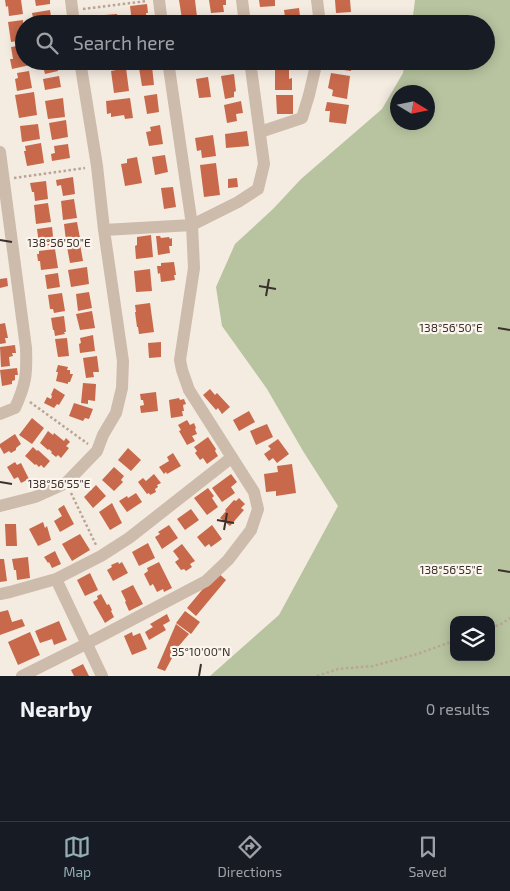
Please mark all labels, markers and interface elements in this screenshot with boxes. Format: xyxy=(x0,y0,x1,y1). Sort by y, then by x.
search box xyxy=(15,15,495,70)
icon: search xyxy=(33,29,61,57)
text: Search here xyxy=(73,31,175,54)
north arrow xyxy=(390,85,435,130)
text: 138°56'50"E xyxy=(27,235,91,249)
text: 138°56'50"E xyxy=(419,320,483,334)
text: 138°56'55"E xyxy=(28,476,91,490)
text: 138°56'55"E xyxy=(420,562,483,576)
map controls xyxy=(450,616,495,661)
button: layers xyxy=(450,616,495,661)
text: 35°10'00"N xyxy=(171,644,231,658)
text: Nearby xyxy=(20,696,92,721)
text: 0 results xyxy=(426,699,490,718)
tab: Map xyxy=(63,833,91,880)
tab: Directions xyxy=(218,833,282,880)
tab: Saved xyxy=(408,833,447,880)

